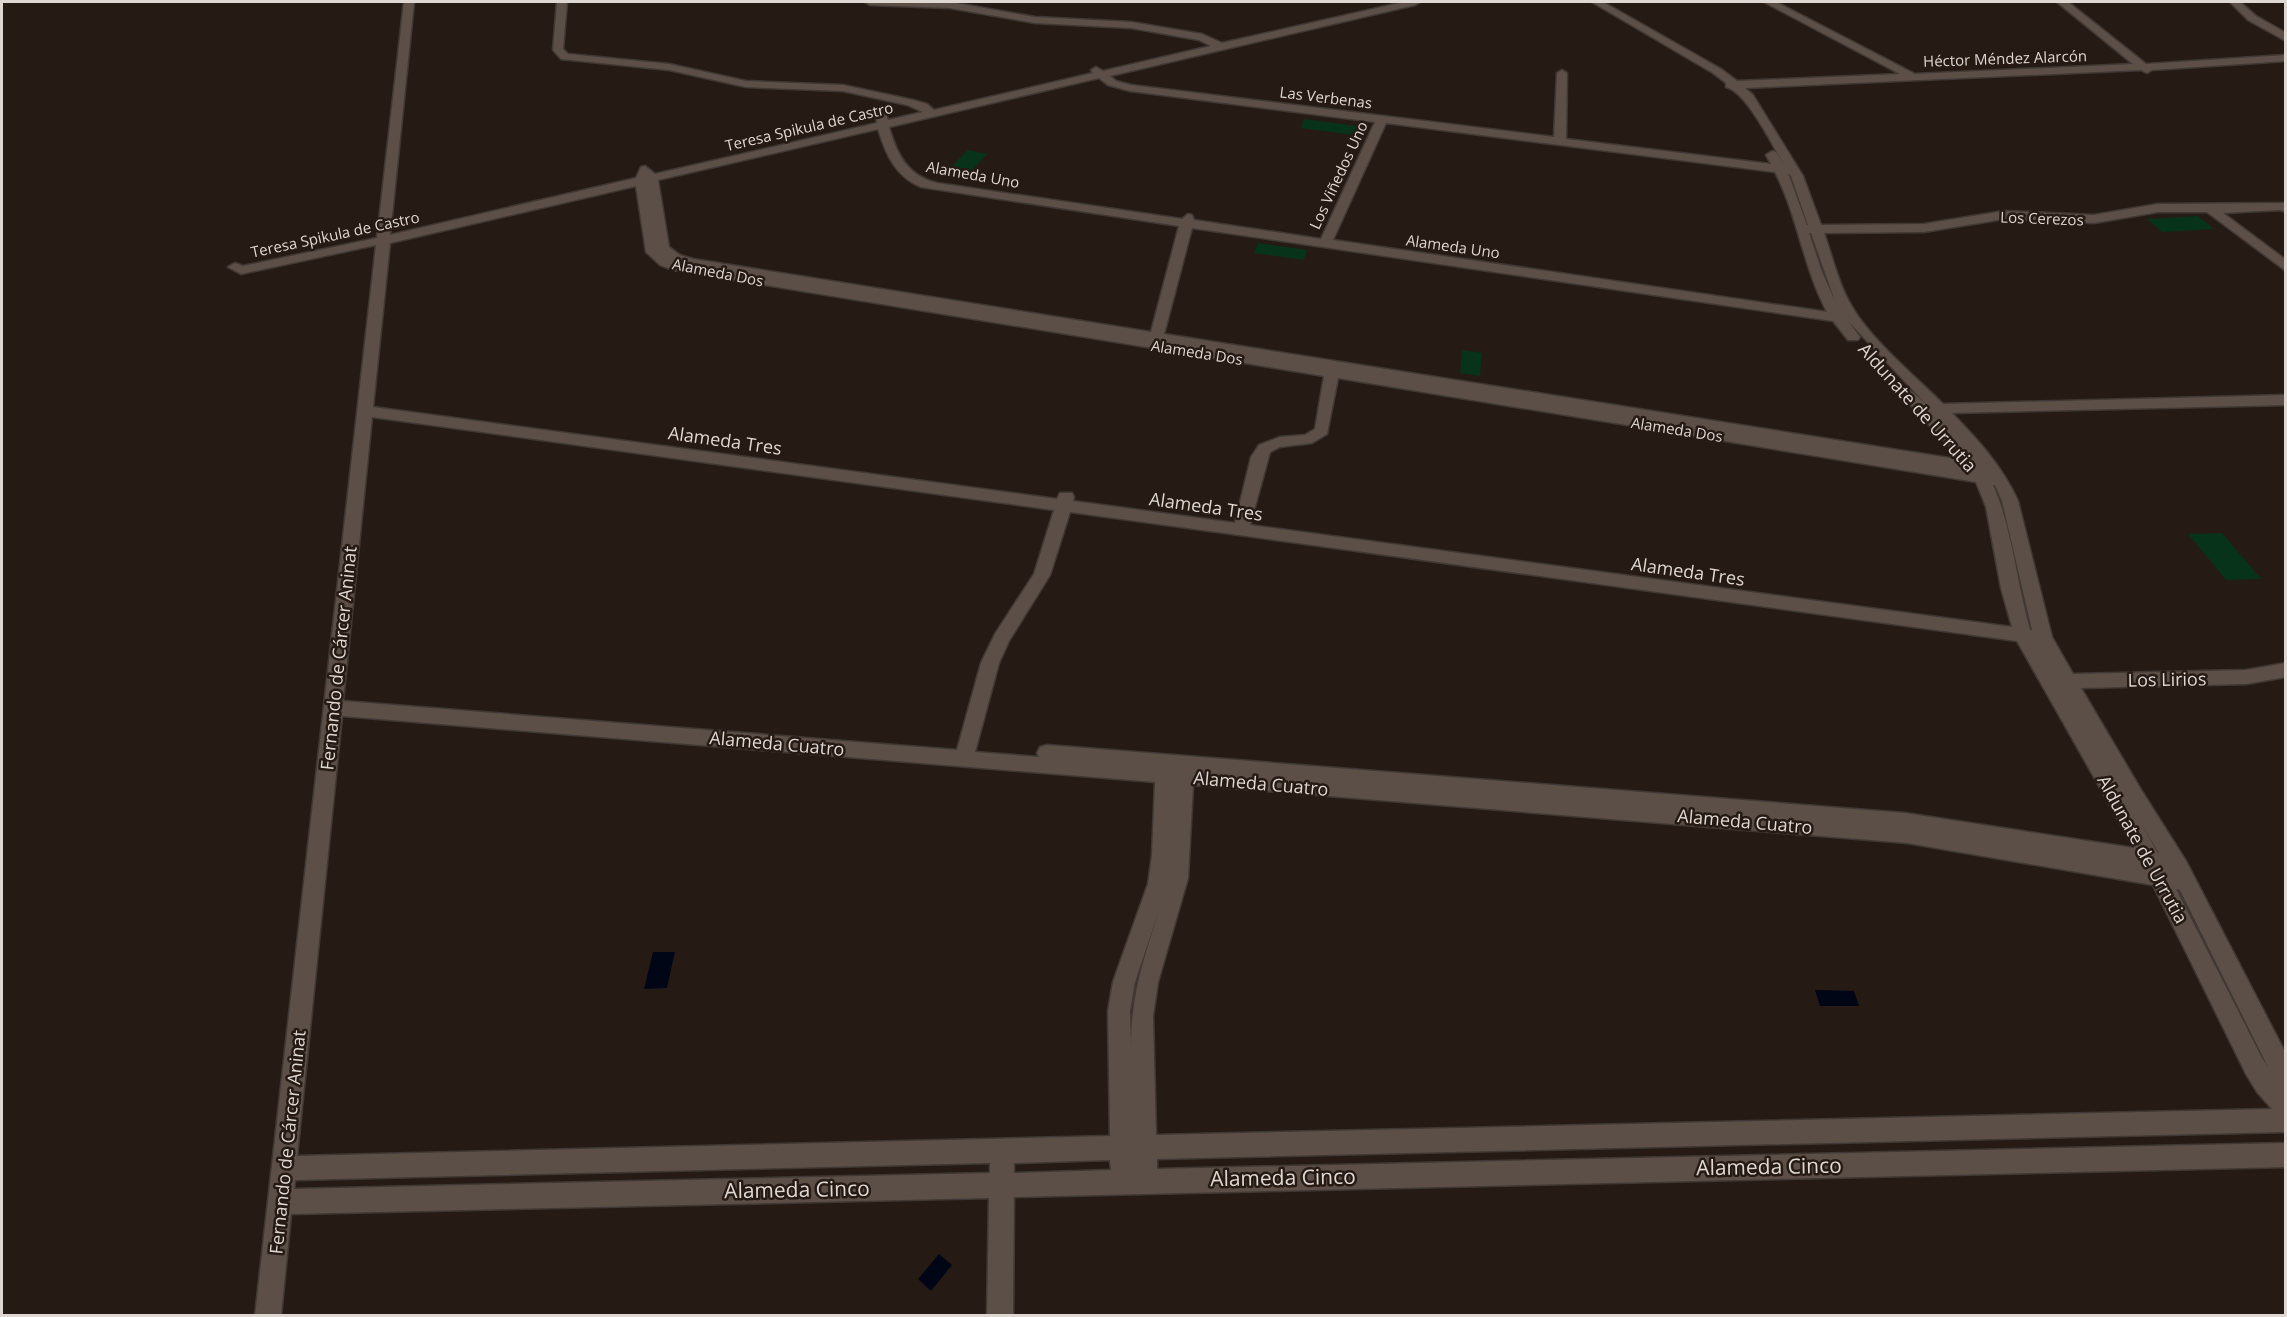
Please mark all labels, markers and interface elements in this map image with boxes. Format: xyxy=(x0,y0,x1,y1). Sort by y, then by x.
street label: Héctor Méndez Alarcón xyxy=(1923,45,2087,71)
street label: Las Verbenas xyxy=(1279,81,1373,113)
street label: Teresa Spikula de Castro xyxy=(723,97,895,155)
street label: Los Viñedos Uno xyxy=(1304,118,1372,232)
street label: Alameda Uno xyxy=(925,156,1021,192)
street label: Teresa Spikula de Castro xyxy=(249,206,421,262)
street label: Los Cerezos xyxy=(2000,207,2084,229)
street label: Alameda Uno xyxy=(1405,230,1501,262)
street label: Alameda Dos xyxy=(671,253,765,291)
street label: Alameda Dos xyxy=(1150,335,1244,369)
street label: Aldunate de Urrutia xyxy=(1854,337,1982,477)
street label: Alameda Dos xyxy=(1630,412,1724,446)
street label: Alameda Tres xyxy=(667,420,783,460)
street label: Alameda Tres xyxy=(1148,486,1264,526)
street label: Fernando de Cárcer Aninat xyxy=(314,545,362,771)
street label: Alameda Tres xyxy=(1630,551,1746,591)
street label: Los Lirios xyxy=(2127,666,2207,692)
street label: Alameda Cuatro xyxy=(709,725,845,761)
street label: Alameda Cuatro xyxy=(1193,765,1329,801)
street label: Aldunate de Urrutia xyxy=(2092,771,2194,927)
street label: Alameda Cuatro xyxy=(1677,803,1813,839)
street label: Fernando de Cárcer Aninat xyxy=(263,1029,311,1255)
street label: Alameda Cinco xyxy=(1696,1151,1842,1181)
street label: Alameda Cinco xyxy=(1210,1162,1356,1192)
street label: Alameda Cinco xyxy=(724,1174,870,1204)

